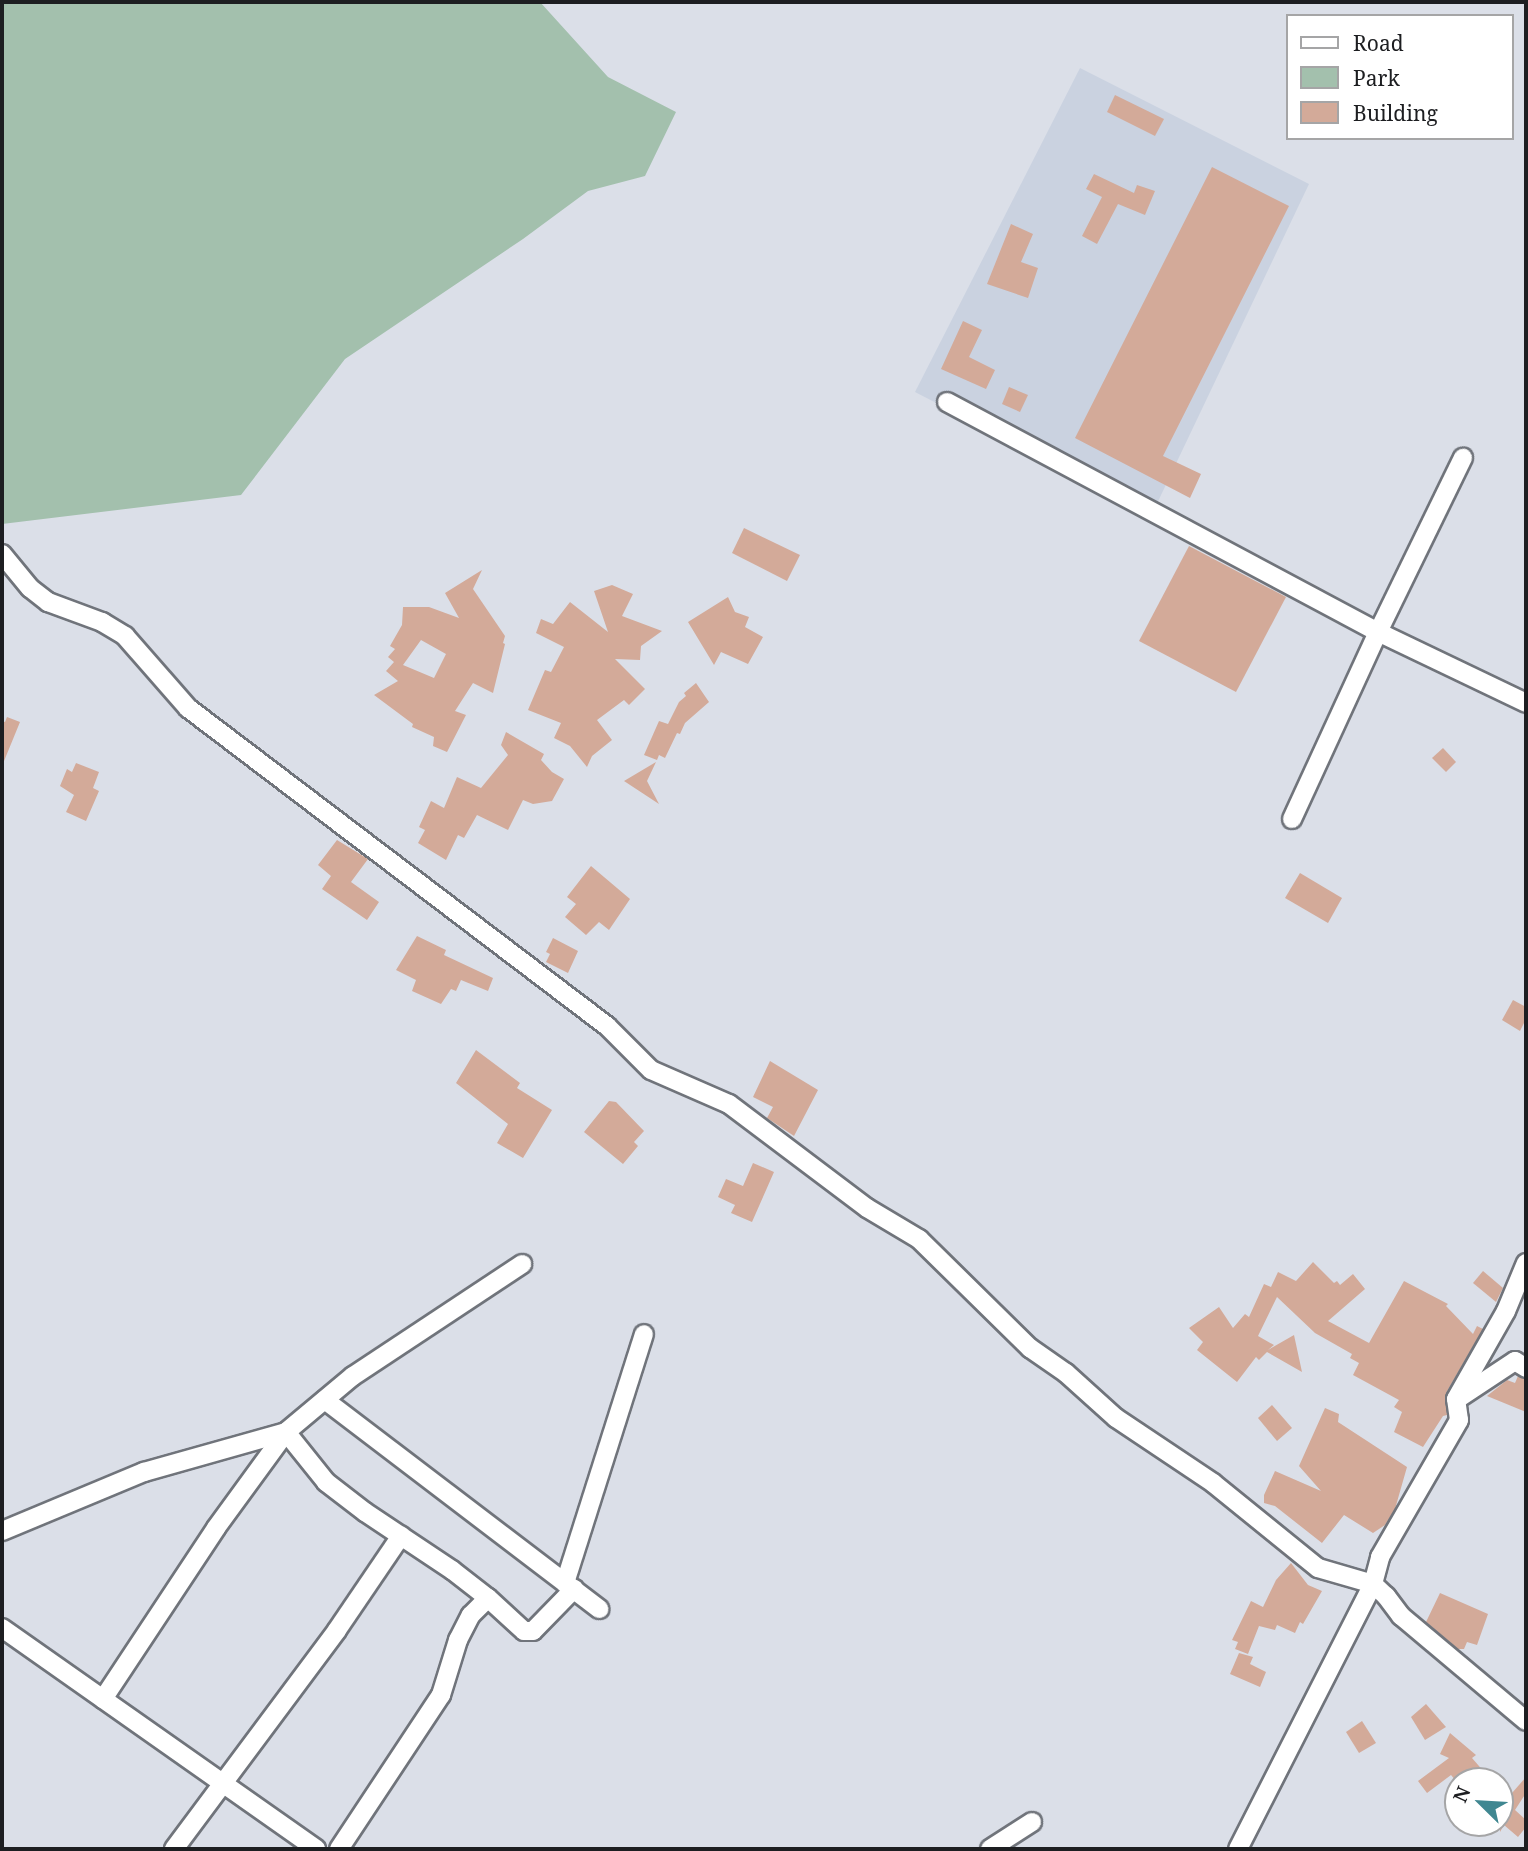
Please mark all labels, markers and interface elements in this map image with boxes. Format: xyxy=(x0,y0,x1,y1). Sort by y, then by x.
legend xyxy=(1286,14,1514,140)
text: Road xyxy=(1353,29,1404,57)
text: Park xyxy=(1353,64,1400,92)
text: Building xyxy=(1353,99,1438,127)
north arrow xyxy=(1444,1767,1514,1837)
text: N xyxy=(1447,1782,1477,1806)

